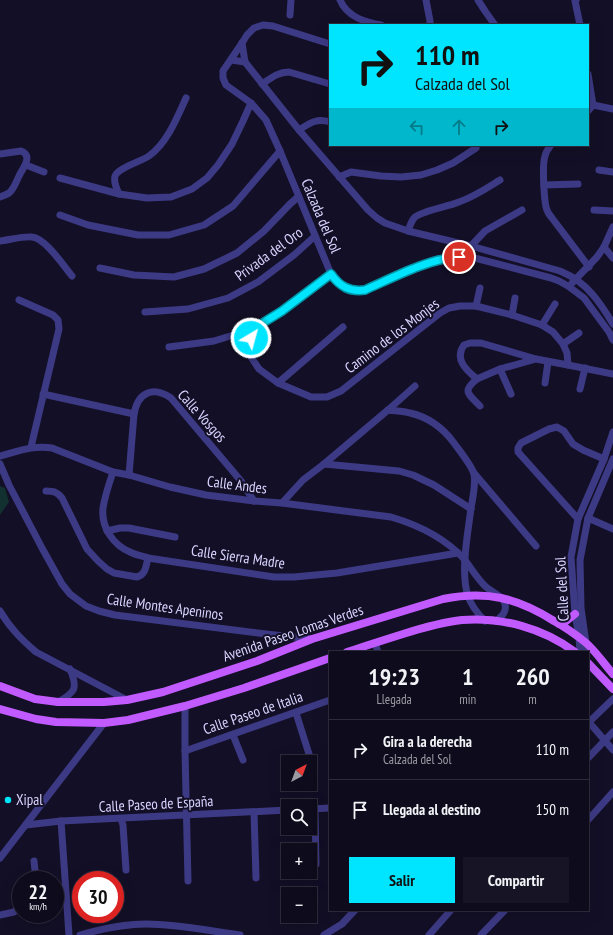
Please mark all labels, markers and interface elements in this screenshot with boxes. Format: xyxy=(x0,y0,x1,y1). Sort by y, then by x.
text: 110 m xyxy=(415,36,479,73)
icon: right xyxy=(349,40,401,92)
text: Calzada del Sol xyxy=(415,72,510,95)
icon: left xyxy=(406,116,428,138)
icon: ahead xyxy=(448,116,470,138)
icon: right xyxy=(490,116,512,138)
street label: Calzada del Sol xyxy=(297,176,346,256)
street label: Privada del Oro xyxy=(231,223,306,285)
pin xyxy=(442,240,476,274)
icon: arrive xyxy=(448,246,470,268)
street label: Camino de los Monjes xyxy=(341,294,443,377)
position arrow xyxy=(230,317,272,359)
street label: Calle Vosgos xyxy=(174,385,231,446)
street label: Calle Andes xyxy=(206,471,268,498)
street label: Calle Sierra Madre xyxy=(190,541,286,573)
street label: Calle del Sol xyxy=(550,556,573,622)
street label: Calle Montes Apeninos xyxy=(106,589,225,624)
street label: Avenida Paseo Lomas Verdes xyxy=(220,600,366,665)
text: 19:23 xyxy=(368,661,420,692)
text: 1 xyxy=(462,661,473,692)
text: 260 xyxy=(515,661,550,692)
street label: Calle Paseo de Italia xyxy=(200,687,305,739)
text: Llegada xyxy=(376,691,412,708)
text: min xyxy=(459,691,476,708)
text: m xyxy=(528,691,537,708)
text: Gira a la derecha xyxy=(383,732,472,751)
icon: right xyxy=(349,739,371,761)
text: 110 m xyxy=(536,740,569,759)
text: Calzada del Sol xyxy=(383,751,451,768)
north arrow xyxy=(281,755,317,791)
map controls xyxy=(281,755,317,923)
place label: Xipal xyxy=(16,790,43,809)
street label: Calle Paseo de España xyxy=(98,791,214,816)
marker: Xipal xyxy=(3,795,13,805)
button: search xyxy=(281,799,317,835)
icon: arrive xyxy=(349,799,371,821)
text: Llegada al destino xyxy=(383,800,481,819)
text: 150 m xyxy=(536,800,569,819)
button: + xyxy=(281,843,317,879)
button: Salir xyxy=(349,857,455,903)
button: Compartir xyxy=(463,857,569,903)
speed limit sign: 30 xyxy=(72,871,124,923)
text: 22 xyxy=(28,879,48,905)
button: − xyxy=(281,887,317,923)
text: km/h xyxy=(29,900,47,913)

